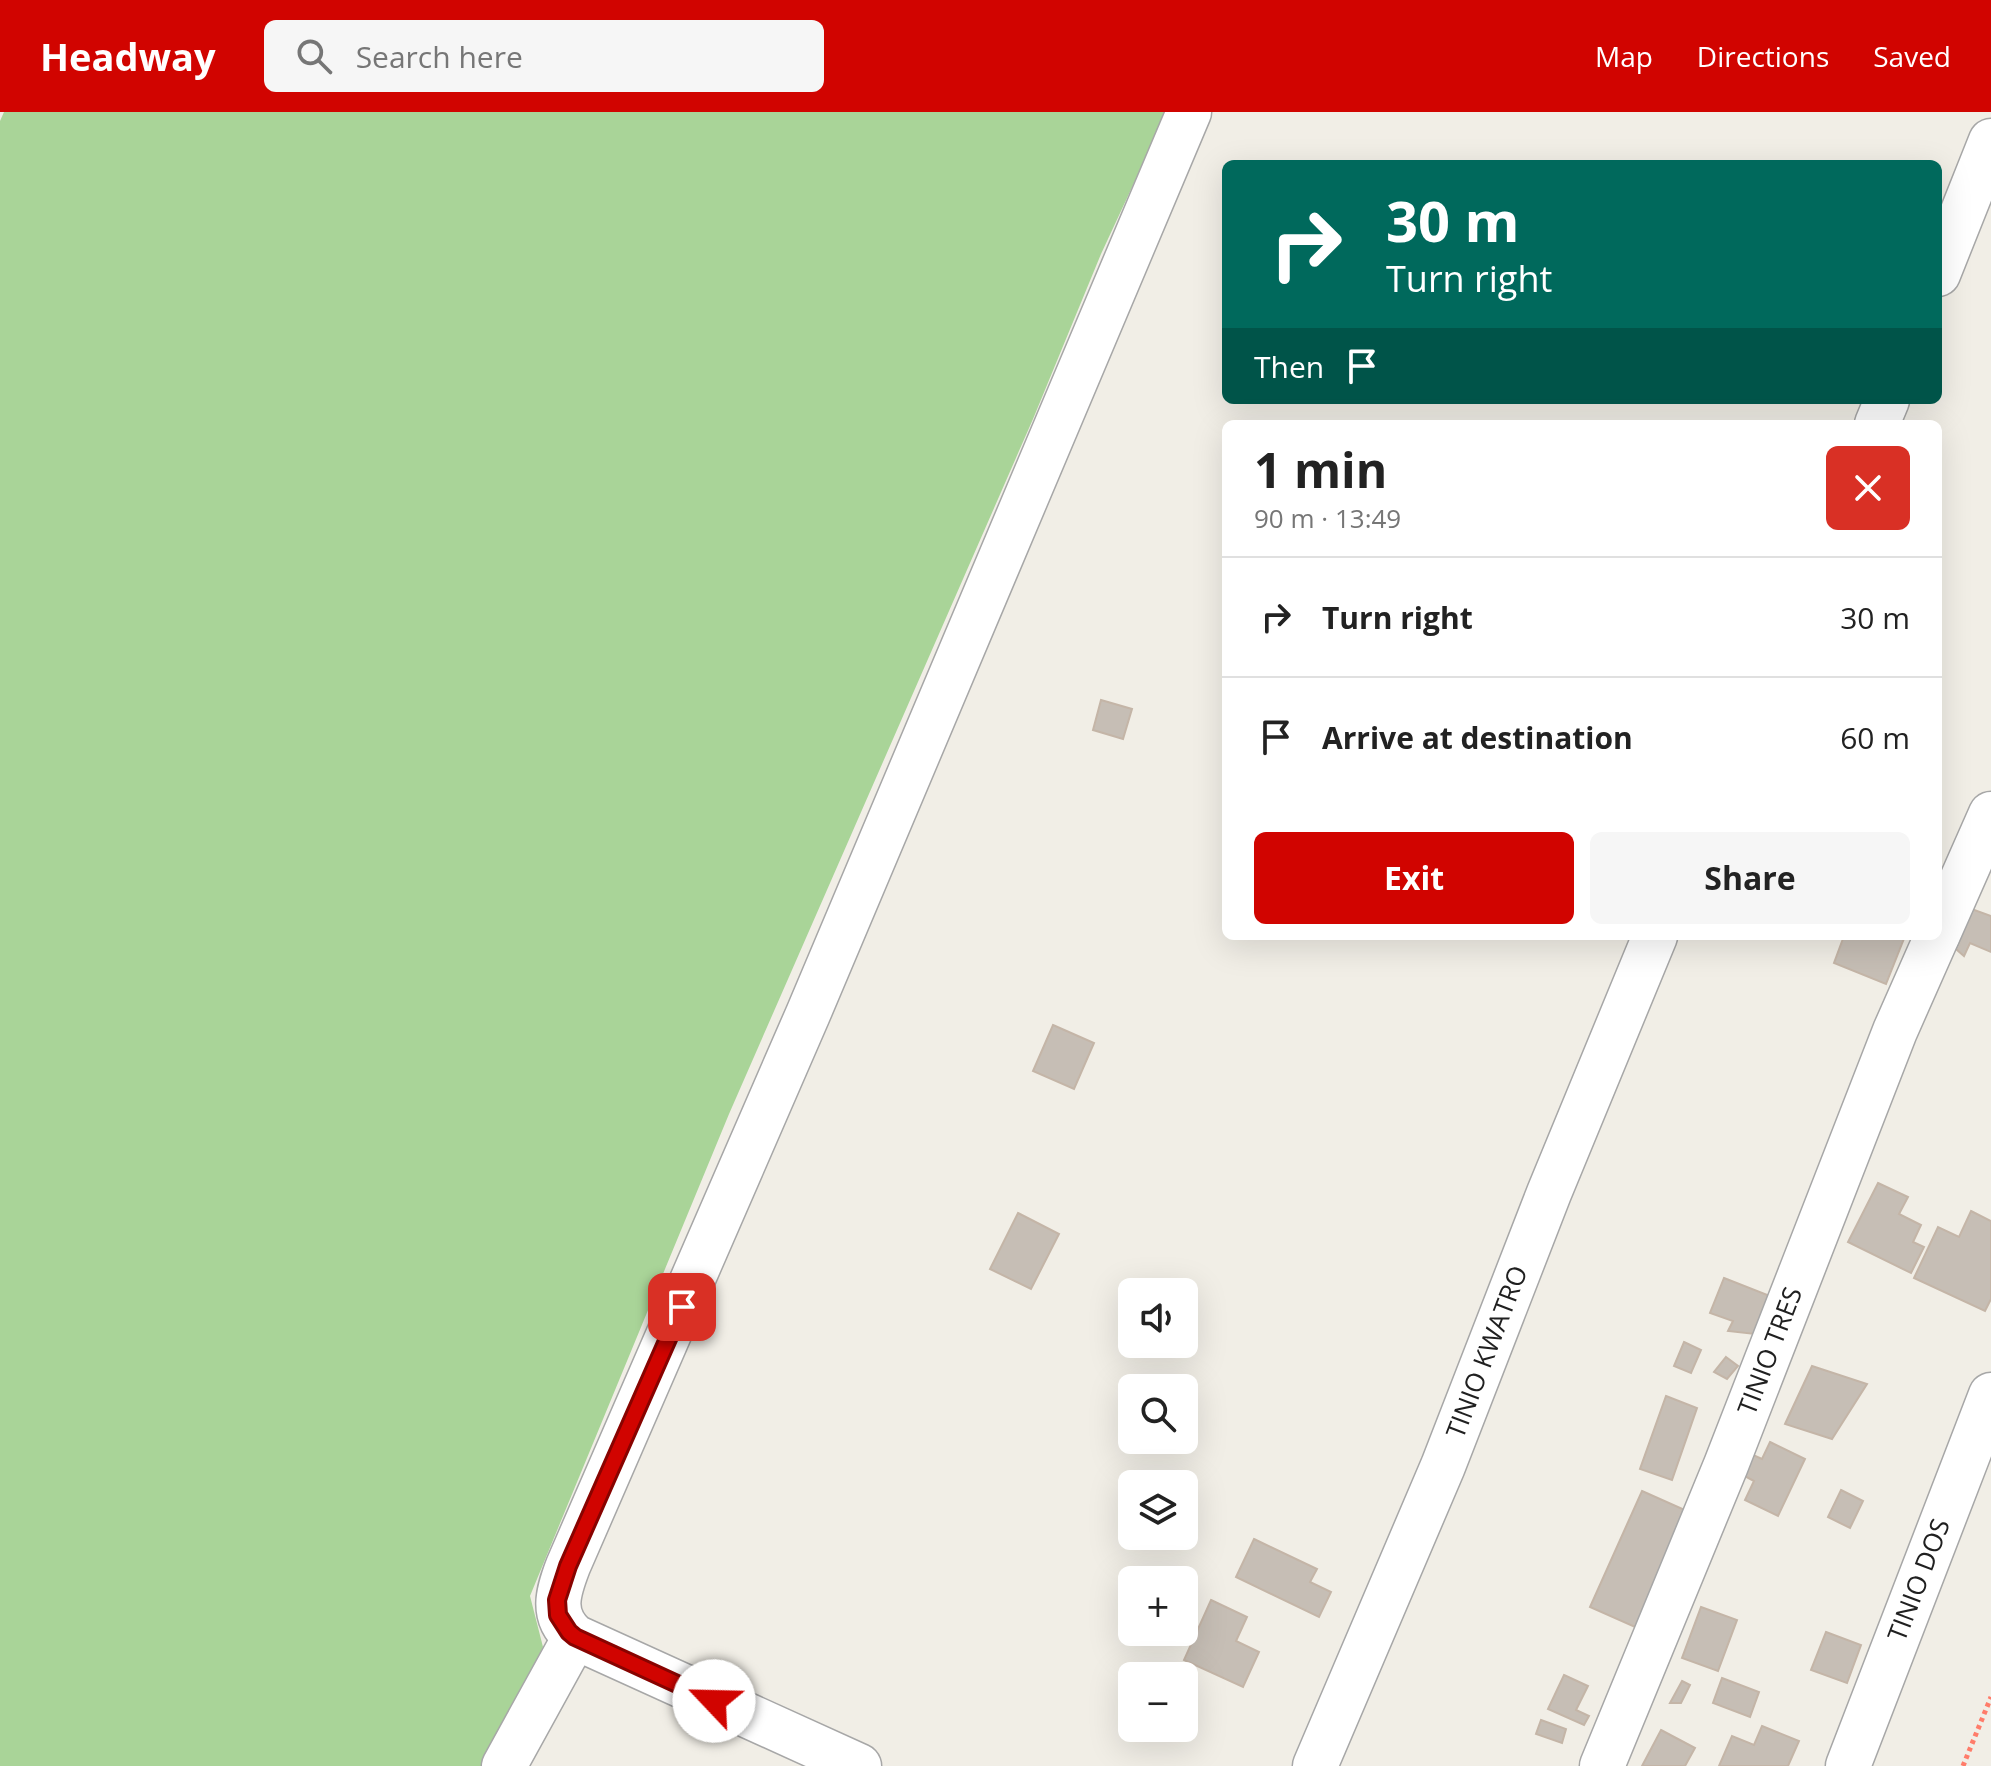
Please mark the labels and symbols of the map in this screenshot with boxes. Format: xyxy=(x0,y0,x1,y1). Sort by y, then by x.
street label: TINIO KWATRO xyxy=(1437,1260,1536,1443)
pin xyxy=(648,1273,716,1341)
street label: TINIO TRES xyxy=(1728,1281,1810,1420)
street label: TINIO DOS xyxy=(1878,1513,1958,1646)
position arrow xyxy=(672,1659,756,1743)

